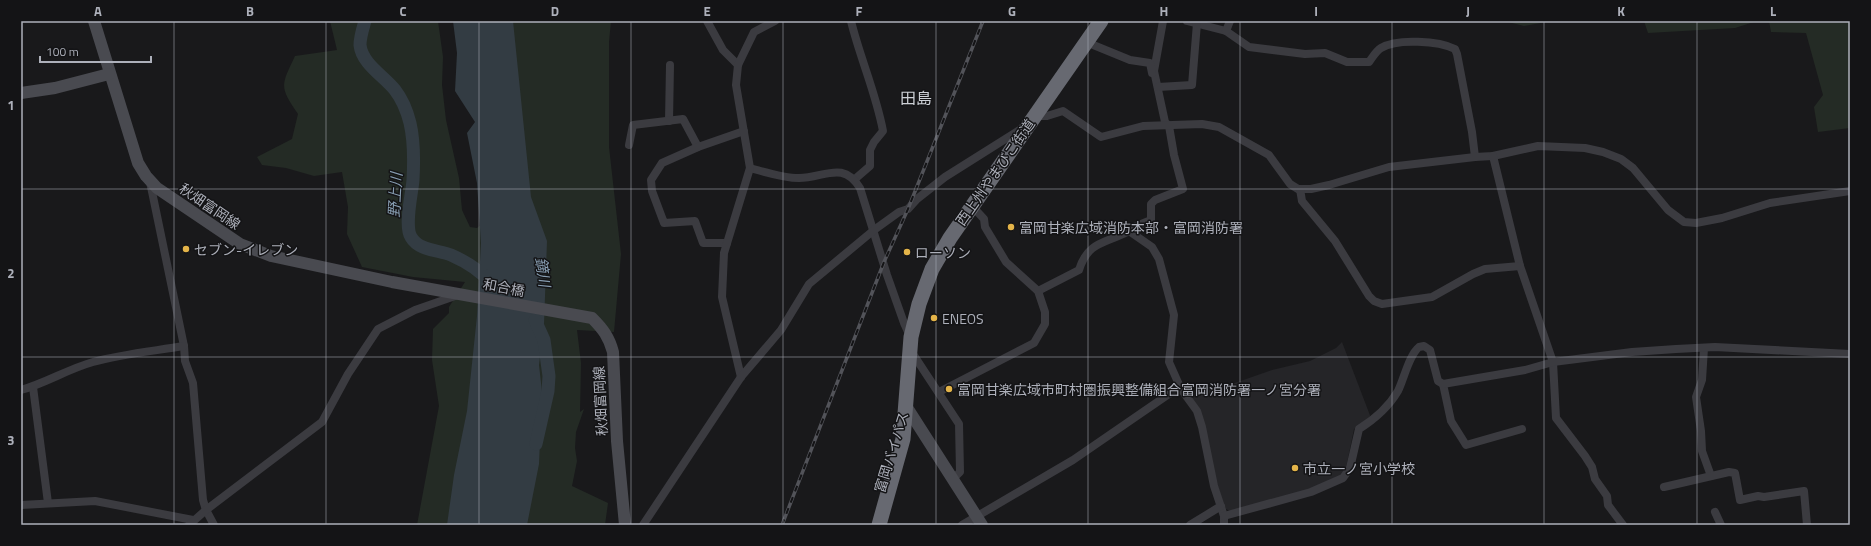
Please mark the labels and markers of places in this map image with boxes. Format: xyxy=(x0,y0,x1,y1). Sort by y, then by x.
place label: 富岡甘楽広域消防本部・富岡消防署 xyxy=(1019,217,1243,238)
marker: 富岡甘楽広域消防本部・富岡消防署 xyxy=(1006,222,1016,232)
place label: セブン-イレブン xyxy=(194,239,298,260)
place label: ローソン xyxy=(915,242,971,263)
marker: セブン-イレブン xyxy=(181,244,191,254)
marker: ローソン xyxy=(902,247,912,257)
place label: ENEOS xyxy=(942,308,984,329)
marker: ENEOS xyxy=(929,313,939,323)
place label: 富岡甘楽広域市町村圏振興整備組合富岡消防署一ノ宮分署 xyxy=(957,379,1321,400)
marker: 富岡甘楽広域市町村圏振興整備組合富岡消防署一ノ宮分署 xyxy=(944,384,954,394)
place label: 市立一ノ宮小学校 xyxy=(1303,458,1415,479)
marker: 市立一ノ宮小学校 xyxy=(1290,463,1300,473)

